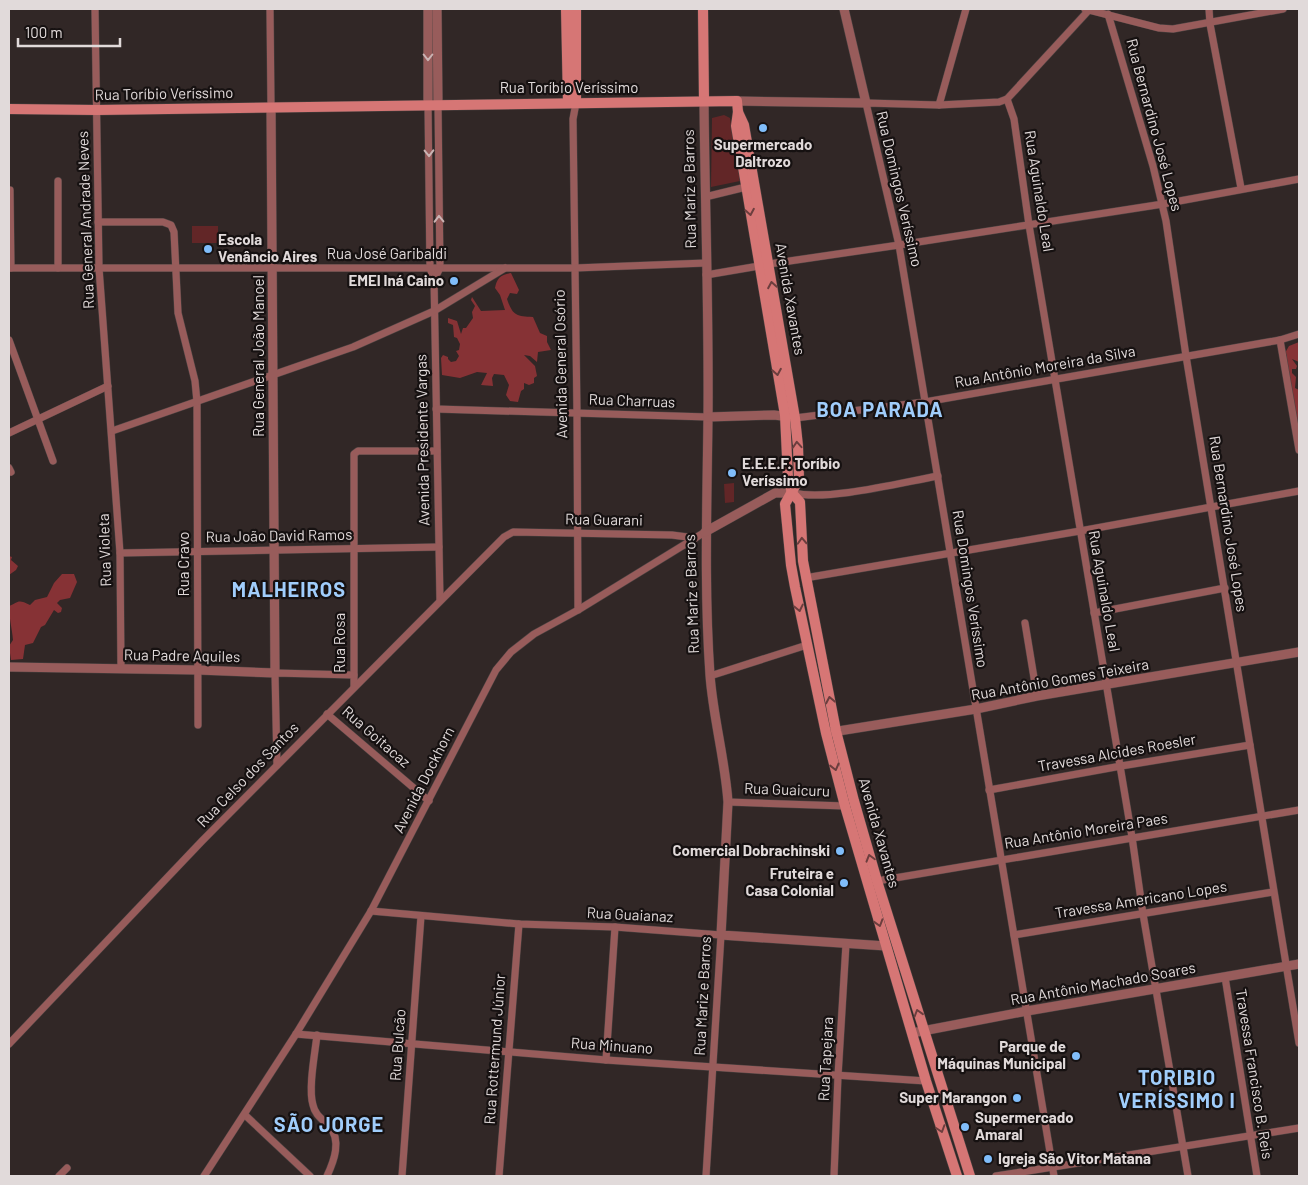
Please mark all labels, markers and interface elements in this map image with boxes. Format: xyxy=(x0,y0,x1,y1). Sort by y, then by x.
scale bar xyxy=(18,15,120,47)
text: 100 m xyxy=(25,23,63,41)
street label: Rua Bernardino José Lopes xyxy=(1123,36,1187,213)
one-way arrow xyxy=(423,53,433,61)
street label: Rua Toríbio Veríssimo xyxy=(500,78,638,96)
street label: Rua Toríbio Veríssimo xyxy=(95,83,233,103)
street label: Rua Domingos Veríssimo xyxy=(873,109,927,268)
marker: Supermercado Daltrozo xyxy=(757,122,769,134)
street label: Rua Mariz e Barros xyxy=(679,129,699,249)
street label: Rua Aguinaldo Leal xyxy=(1022,129,1058,253)
street label: Rua General Andrade Neves xyxy=(73,131,97,309)
place label: Supermercado Daltrozo xyxy=(714,135,812,170)
one-way arrow xyxy=(424,150,434,157)
one-way arrow xyxy=(745,207,755,216)
one-way arrow xyxy=(434,215,444,222)
place label: Escola Venâncio Aires xyxy=(218,230,318,265)
street label: Avenida Xavantes xyxy=(772,241,810,356)
marker: Escola Venâncio Aires xyxy=(202,243,214,255)
street label: Rua José Garibaldi xyxy=(327,244,447,262)
place label: EMEI Iná Caino xyxy=(348,271,444,289)
street label: Rua General João Manoel xyxy=(249,275,267,437)
marker: EMEI Iná Caino xyxy=(448,275,460,287)
one-way arrow xyxy=(768,280,778,289)
street label: Avenida General Osório xyxy=(550,289,570,439)
street label: Rua Antônio Moreira da Silva xyxy=(953,341,1137,391)
street label: Avenida Presidente Vargas xyxy=(412,354,432,526)
one-way arrow xyxy=(771,368,781,377)
street label: Rua Charruas xyxy=(588,389,676,411)
district label: BOA PARADA xyxy=(816,397,944,421)
street label: Rua Bernardino José Lopes xyxy=(1206,435,1252,613)
one-way arrow xyxy=(792,441,803,449)
place label: E.E.E.F. Toríbio Veríssimo xyxy=(742,454,840,489)
marker: E.E.E.F. Toríbio Veríssimo xyxy=(726,467,738,479)
street label: Rua Guarani xyxy=(565,509,643,529)
street label: Rua Domingos Veríssimo xyxy=(950,509,992,669)
street label: Rua Violeta xyxy=(94,513,114,587)
street label: Rua João David Ramos xyxy=(205,525,353,545)
street label: Rua Aguinaldo Leal xyxy=(1085,529,1125,653)
street label: Rua Cravo xyxy=(174,531,192,597)
street label: Rua Mariz e Barros xyxy=(680,534,702,654)
one-way arrow xyxy=(796,536,807,544)
district label: MALHEIROS xyxy=(232,577,346,601)
one-way arrow xyxy=(794,604,804,613)
street label: Rua Rosa xyxy=(330,613,348,673)
street label: Rua Padre Aquiles xyxy=(124,645,240,665)
street label: Rua Antônio Gomes Teixeira xyxy=(970,655,1150,704)
one-way arrow xyxy=(826,696,836,705)
street label: Rua Goitacaz xyxy=(339,702,415,771)
street label: Rua Celso dos Santos xyxy=(193,718,302,830)
street label: Avenida Dockhorn xyxy=(389,723,458,836)
street label: Travessa Alcides Roesler xyxy=(1036,729,1198,775)
one-way arrow xyxy=(829,762,840,771)
street label: Avenida Xavantes xyxy=(856,776,904,890)
street label: Rua Guaicuru xyxy=(744,779,830,799)
street label: Rua Antônio Moreira Paes xyxy=(1003,808,1169,852)
place label: Comercial Dobrachinski xyxy=(673,841,830,859)
marker: Comercial Dobrachinski xyxy=(834,845,846,857)
one-way arrow xyxy=(865,853,876,862)
place label: Fruteira e Casa Colonial xyxy=(745,864,834,899)
marker: Fruteira e Casa Colonial xyxy=(838,877,850,889)
street label: Travessa Americano Lopes xyxy=(1054,877,1228,921)
street label: Rua Guaianaz xyxy=(586,903,674,925)
one-way arrow xyxy=(873,919,883,927)
street label: Rua Mariz e Barros xyxy=(690,936,714,1056)
street label: Rua Antônio Machado Soares xyxy=(1009,958,1197,1008)
street label: Rua Rottermund Júnior xyxy=(480,972,508,1125)
street label: Travessa Francisco B. Reis xyxy=(1233,987,1277,1160)
street label: Rua Bulcão xyxy=(386,1008,408,1082)
one-way arrow xyxy=(914,1009,924,1018)
street label: Rua Tapejara xyxy=(814,1016,836,1102)
street label: Rua Minuano xyxy=(570,1033,654,1057)
place label: Parque de Máquinas Municipal xyxy=(937,1037,1066,1072)
marker: Parque de Máquinas Municipal xyxy=(1070,1050,1082,1062)
district label: TORIBIO VERÍSSIMO I xyxy=(1118,1065,1236,1112)
place label: Super Marangon xyxy=(899,1088,1007,1106)
marker: Super Marangon xyxy=(1011,1092,1023,1104)
place label: Supermercado Amaral xyxy=(975,1108,1074,1143)
district label: SÃO JORGE xyxy=(274,1112,384,1136)
marker: Supermercado Amaral xyxy=(959,1121,971,1133)
one-way arrow xyxy=(936,1124,946,1133)
place label: Igreja São Vitor Matana xyxy=(998,1149,1151,1167)
marker: Igreja São Vitor Matana xyxy=(982,1153,994,1165)

